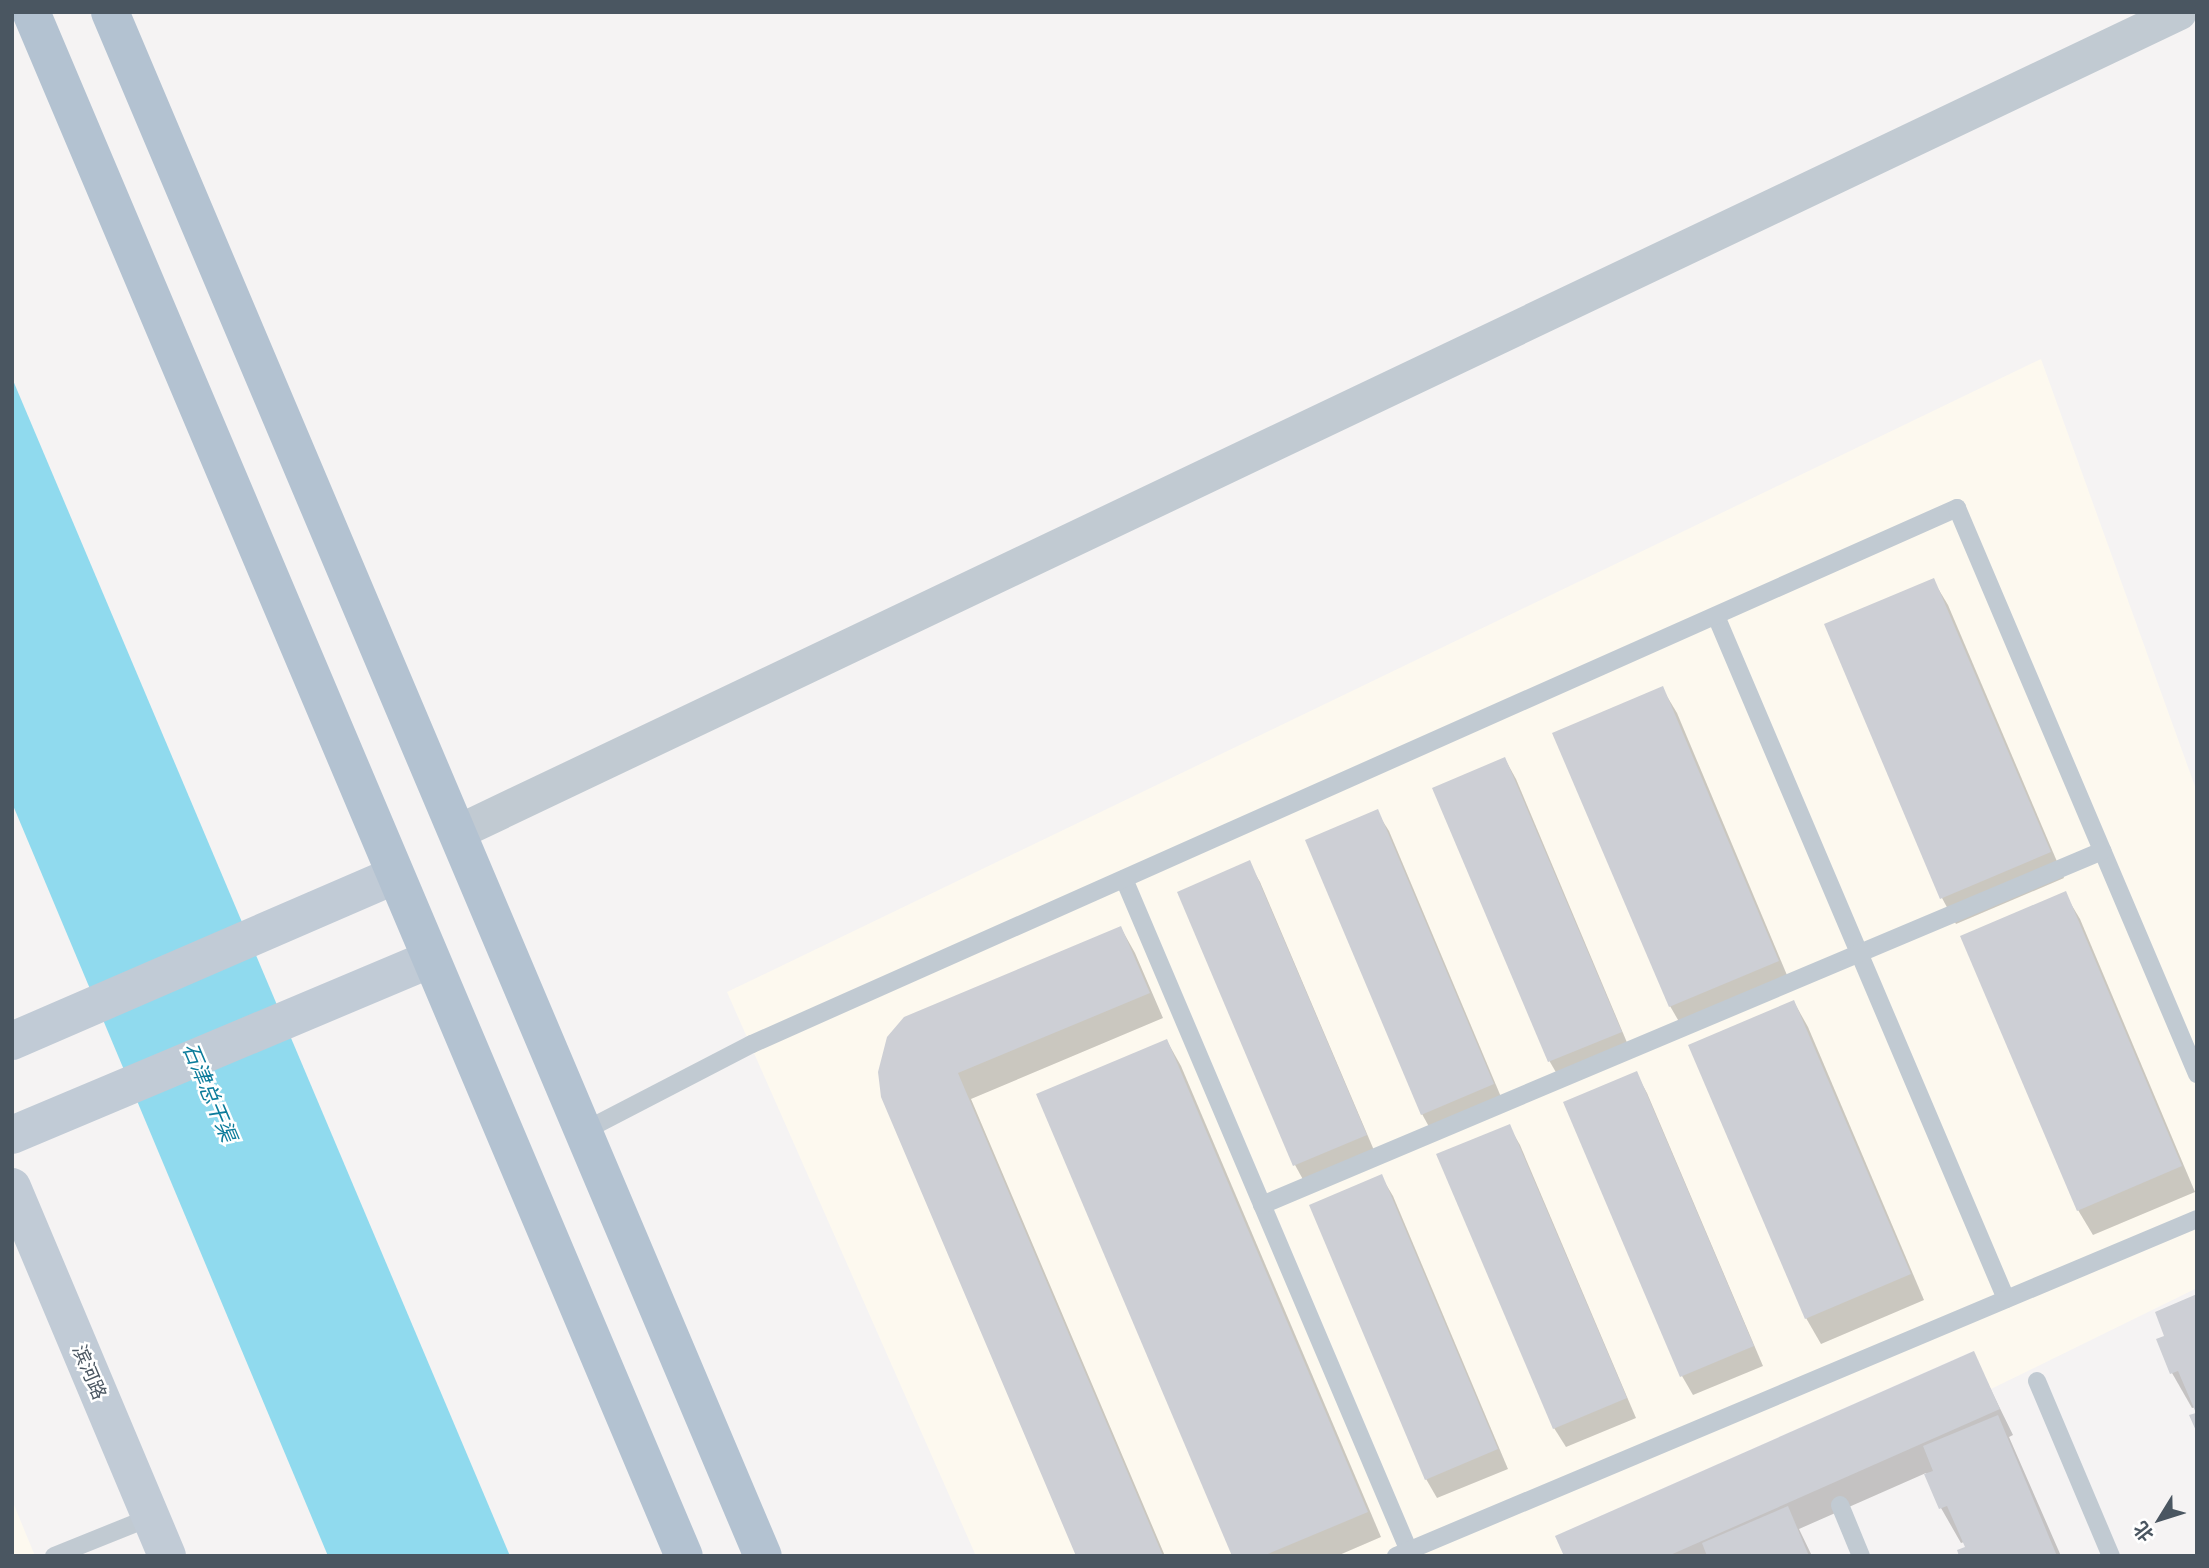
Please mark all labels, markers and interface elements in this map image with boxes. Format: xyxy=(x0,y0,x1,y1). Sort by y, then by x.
water label: 石津总干渠 xyxy=(178,1039,242,1145)
street label: 滨河路 xyxy=(68,1341,112,1403)
north arrow xyxy=(2125,1484,2195,1554)
text: 北 xyxy=(2128,1518,2158,1547)

